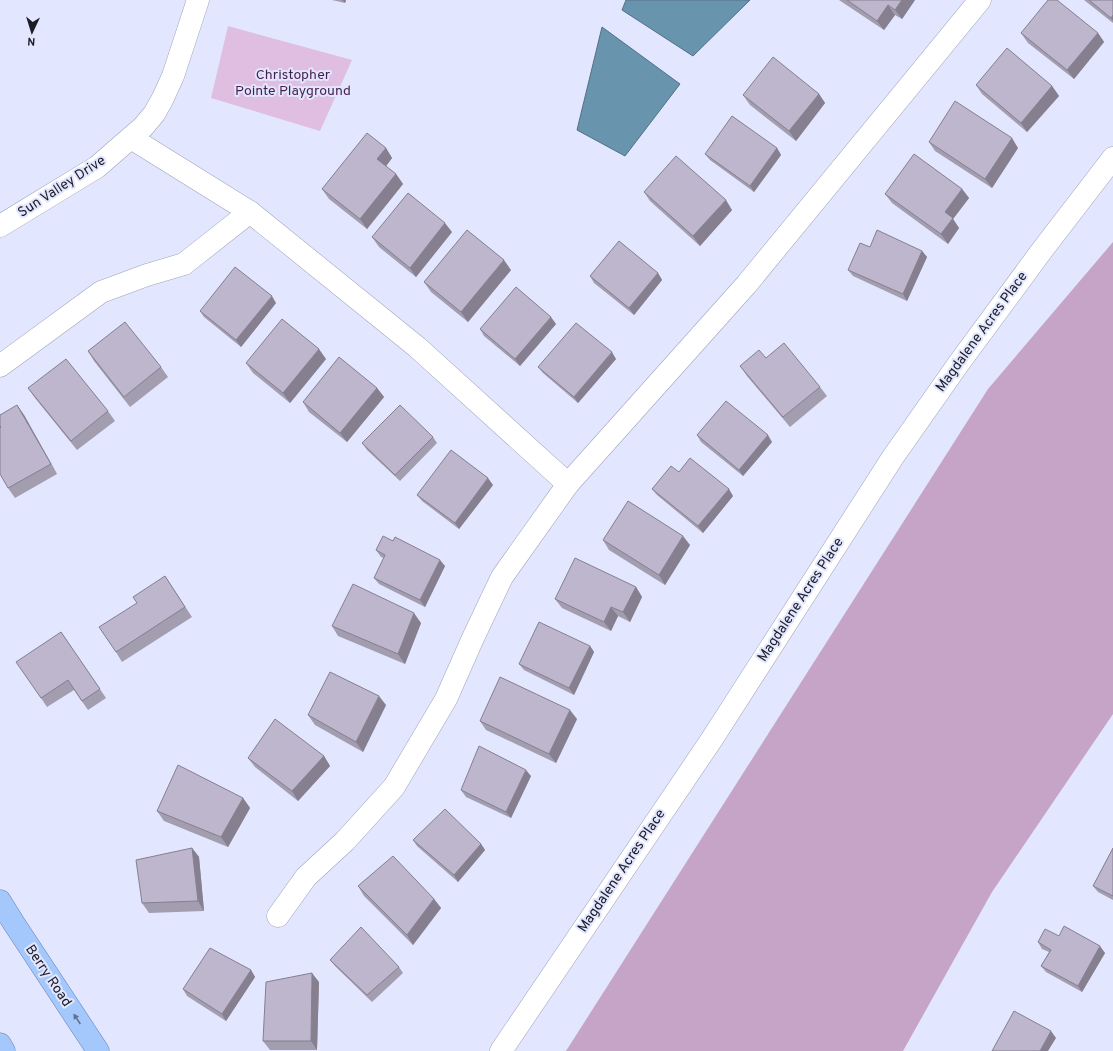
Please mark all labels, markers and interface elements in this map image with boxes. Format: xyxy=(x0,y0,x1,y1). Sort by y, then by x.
north arrow xyxy=(12,12,52,52)
text: N xyxy=(27,34,36,48)
park label: Christopher Pointe Playground xyxy=(235,67,351,100)
street label: Sun Valley Drive xyxy=(15,152,109,222)
street label: Magdalene Acres Place xyxy=(933,269,1031,395)
street label: Magdalene Acres Place xyxy=(754,535,848,665)
street label: Magdalene Acres Place xyxy=(575,806,669,936)
street label: Berry Road xyxy=(21,942,75,1010)
one-way arrow xyxy=(73,1013,80,1024)

